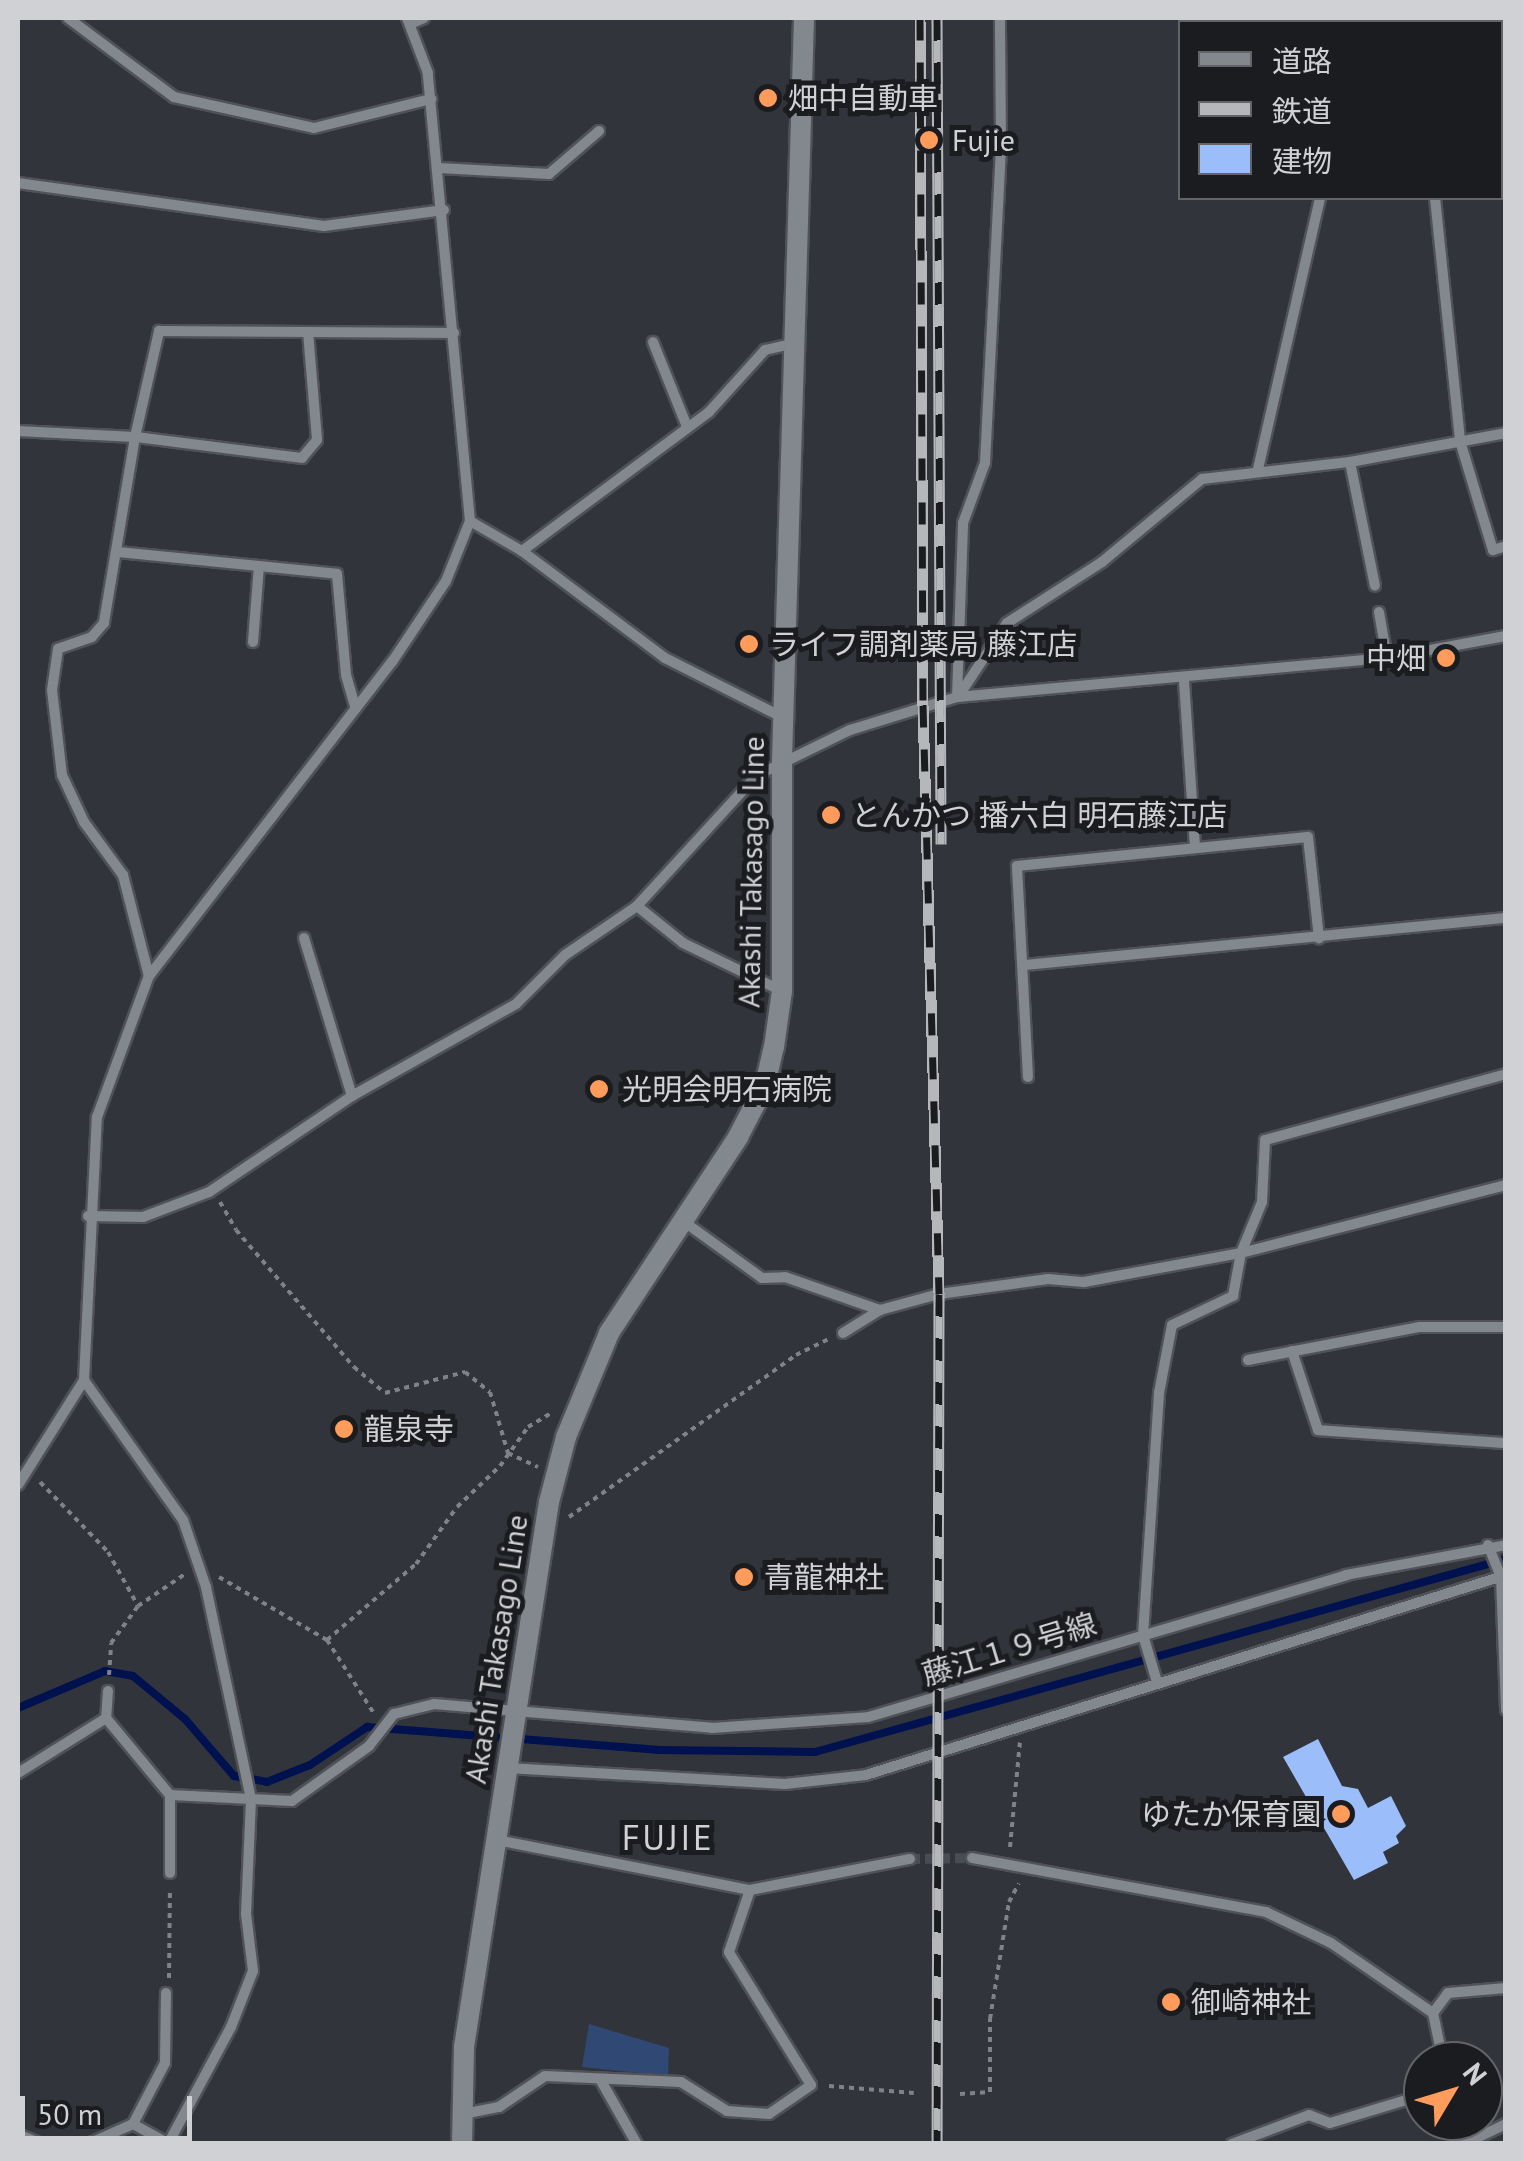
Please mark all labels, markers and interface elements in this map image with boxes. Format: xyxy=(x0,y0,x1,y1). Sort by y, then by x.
legend xyxy=(1178,20,1503,200)
text: 道路 xyxy=(1272,41,1332,80)
place label: 畑中自動車 xyxy=(788,80,938,116)
marker: 畑中自動車 xyxy=(757,87,779,109)
text: 鉄道 xyxy=(1272,91,1332,130)
place label: Fujie xyxy=(952,122,1015,158)
marker: Fujie xyxy=(916,127,942,153)
text: 建物 xyxy=(1272,141,1332,180)
place label: ライフ調剤薬局 藤江店 xyxy=(769,626,1077,662)
marker: ライフ調剤薬局 藤江店 xyxy=(738,633,760,655)
place label: 中畑 xyxy=(1366,640,1426,676)
marker: 中畑 xyxy=(1435,647,1457,669)
street label: Akashi Takasago Line xyxy=(731,735,771,1009)
place label: とんかつ 播六白 明石藤江店 xyxy=(851,797,1227,833)
marker: とんかつ 播六白 明石藤江店 xyxy=(820,804,842,826)
place label: 光明会明石病院 xyxy=(622,1071,832,1107)
marker: 光明会明石病院 xyxy=(586,1076,612,1102)
place label: 龍泉寺 xyxy=(364,1411,454,1447)
marker: 龍泉寺 xyxy=(333,1418,355,1440)
street label: Akashi Takasago Line xyxy=(457,1512,535,1786)
place label: 青龍神社 xyxy=(764,1559,884,1595)
marker: 青龍神社 xyxy=(733,1566,755,1588)
street label: 藤江１９号線 xyxy=(918,1605,1100,1693)
place label: ゆたか保育園 xyxy=(1141,1796,1321,1832)
marker: ゆたか保育園 xyxy=(1330,1803,1352,1825)
district label: FUJIE xyxy=(622,1816,714,1858)
place label: 御崎神社 xyxy=(1191,1984,1311,2020)
marker: 御崎神社 xyxy=(1160,1991,1182,2013)
north arrow xyxy=(1403,2041,1503,2141)
text: N xyxy=(1455,2055,1496,2092)
scale bar xyxy=(25,2076,198,2138)
text: 50 m xyxy=(37,2094,102,2133)

